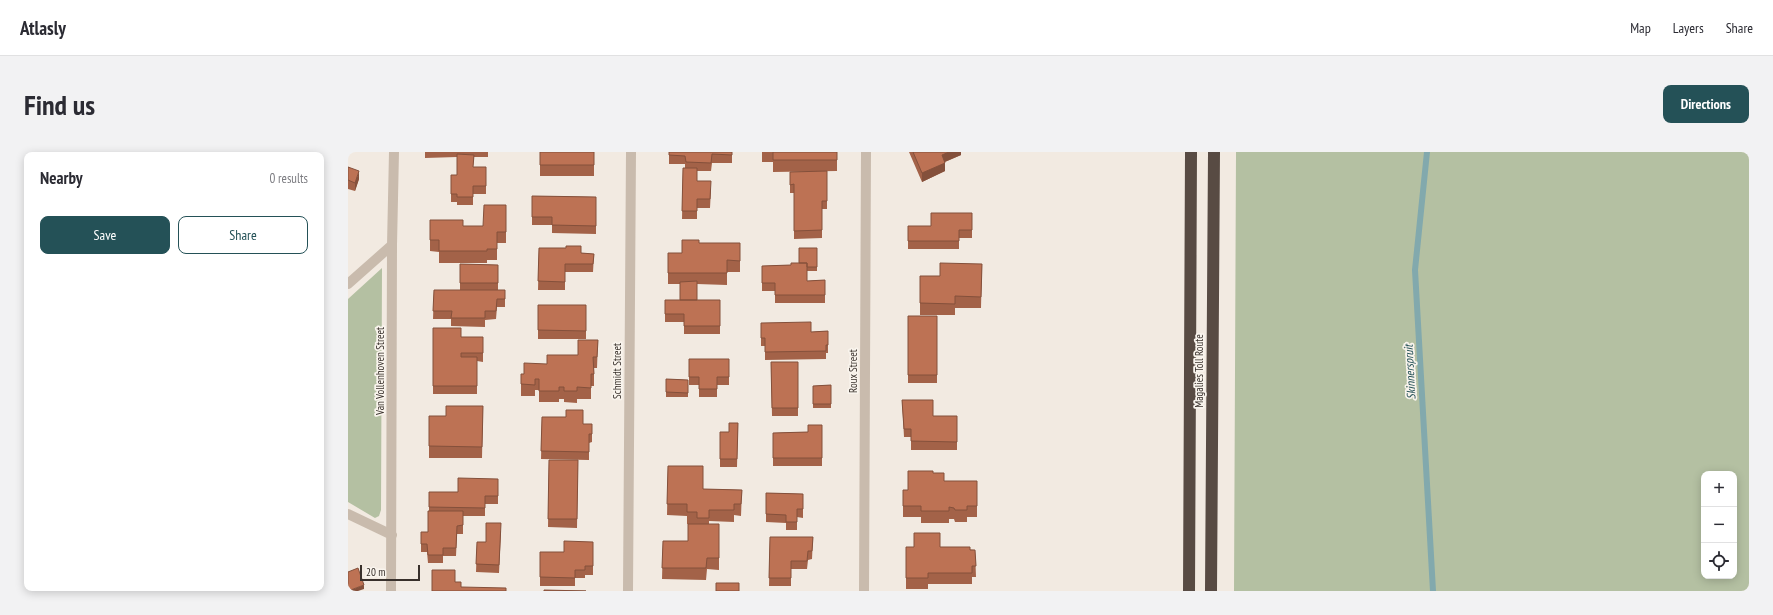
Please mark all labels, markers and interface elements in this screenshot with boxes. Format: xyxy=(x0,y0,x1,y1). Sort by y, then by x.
text: Atlasly xyxy=(20,16,66,40)
text: Map xyxy=(1630,19,1651,37)
text: Layers xyxy=(1673,19,1704,37)
text: Share xyxy=(1726,19,1753,37)
button: Directions xyxy=(1663,85,1749,123)
text: Find us xyxy=(24,86,95,123)
text: Nearby xyxy=(40,167,83,189)
text: 0 results xyxy=(269,170,308,187)
button: Save xyxy=(40,216,170,254)
button: Share xyxy=(178,216,308,254)
street label: Van Vollenhoven Street xyxy=(373,327,387,416)
street label: Magalies Toll Route xyxy=(1192,334,1206,408)
street label: Schmidt Street xyxy=(610,343,624,399)
water label: Skinnerspruit xyxy=(1400,343,1418,400)
street label: Roux Street xyxy=(846,349,860,393)
map controls xyxy=(1701,471,1737,579)
button: + xyxy=(1701,471,1737,507)
button: − xyxy=(1701,507,1737,543)
button: locate xyxy=(1701,543,1737,579)
scale bar xyxy=(360,563,420,582)
text: 20 m xyxy=(366,565,385,579)

